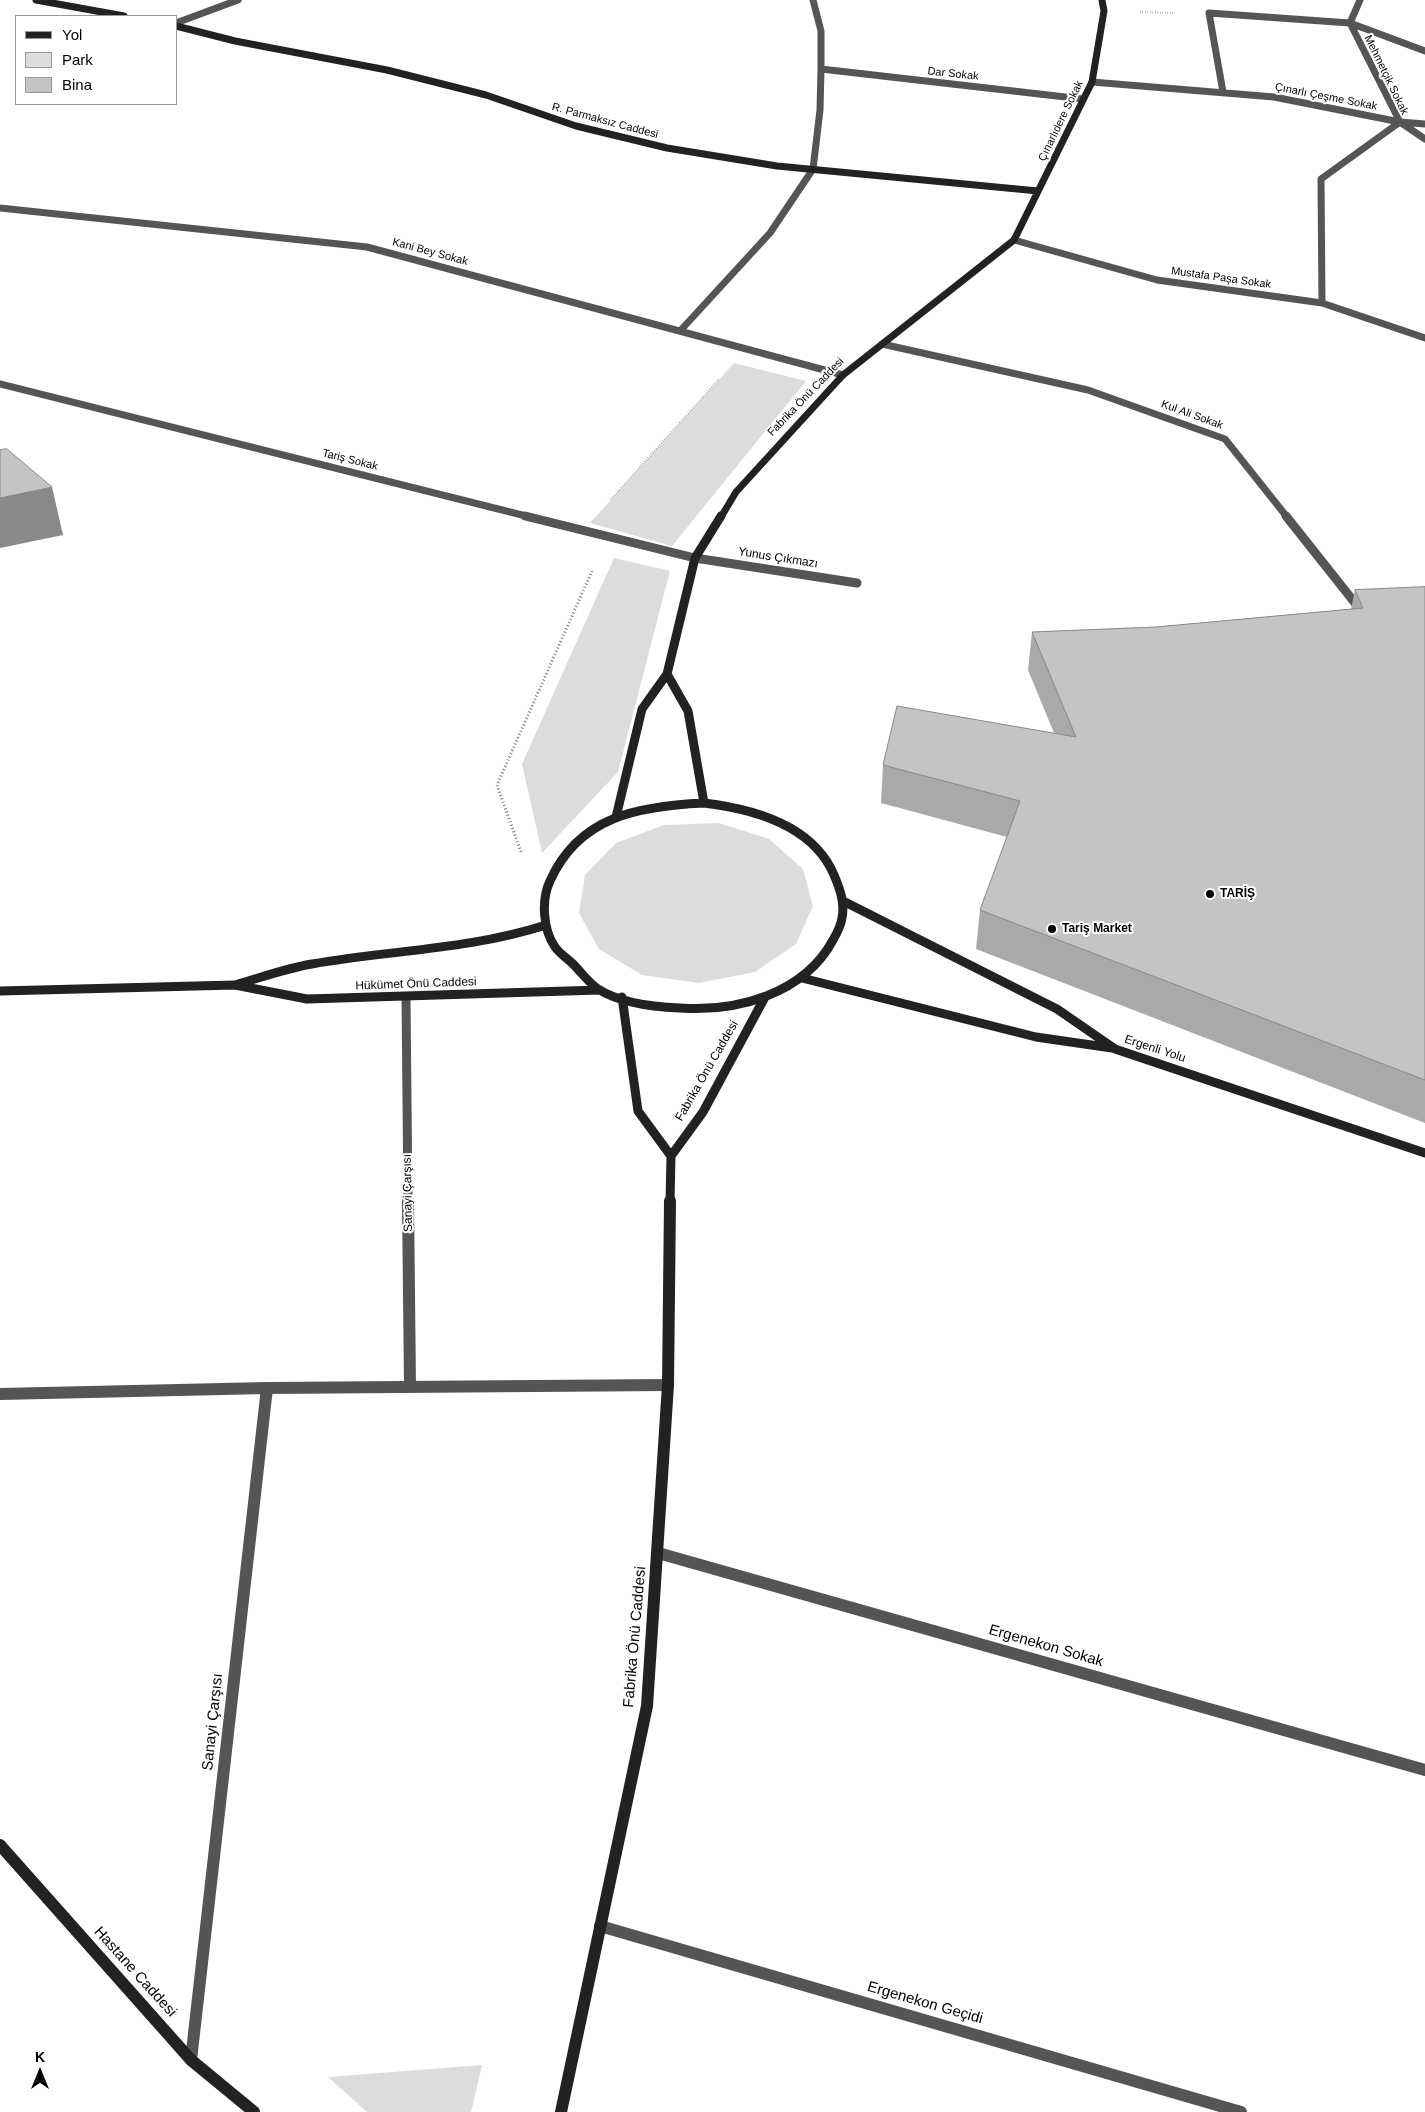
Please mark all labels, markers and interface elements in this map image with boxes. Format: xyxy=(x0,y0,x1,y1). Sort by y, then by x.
legend xyxy=(15,15,178,105)
text: Yol xyxy=(62,26,82,43)
street label: Mehmetçik Sokak xyxy=(1361,33,1411,117)
text: Park xyxy=(62,51,93,68)
street label: Dar Sokak xyxy=(927,65,979,83)
text: Bina xyxy=(62,76,92,93)
street label: Çınarlıdere Sokak xyxy=(1036,79,1086,163)
street label: Çınarlı Çeşme Sokak xyxy=(1274,81,1378,113)
street label: R. Parmaksız Caddesi xyxy=(550,100,660,142)
street label: Kani Bey Sokak xyxy=(391,236,469,268)
street label: Mustafa Paşa Sokak xyxy=(1170,264,1272,292)
street label: Fabrika Önü Caddesi xyxy=(765,355,847,439)
street label: Kul Ali Sokak xyxy=(1159,398,1225,432)
street label: Tariş Sokak xyxy=(321,447,379,473)
street label: Yunus Çıkmazı xyxy=(737,545,819,571)
place label: TARİŞ xyxy=(1220,887,1255,901)
marker: TARİŞ xyxy=(1204,888,1216,900)
place label: Tariş Market xyxy=(1062,922,1132,936)
marker: Tariş Market xyxy=(1046,923,1058,935)
street label: Hükümet Önü Caddesi xyxy=(355,975,477,993)
street label: Fabrika Önü Caddesi xyxy=(672,1018,742,1124)
street label: Ergenli Yolu xyxy=(1123,1032,1187,1066)
street label: Sanayi Çarşısı xyxy=(400,1154,416,1232)
street label: Fabrika Önü Caddesi xyxy=(620,1566,650,1708)
street label: Ergenekon Sokak xyxy=(987,1621,1105,1671)
street label: Sanayi Çarşısı xyxy=(199,1673,227,1771)
street label: Hastane Caddesi xyxy=(90,1923,180,2021)
street label: Ergenekon Geçidi xyxy=(865,1978,985,2028)
north arrow xyxy=(15,2047,65,2097)
text: K xyxy=(35,2049,45,2065)

